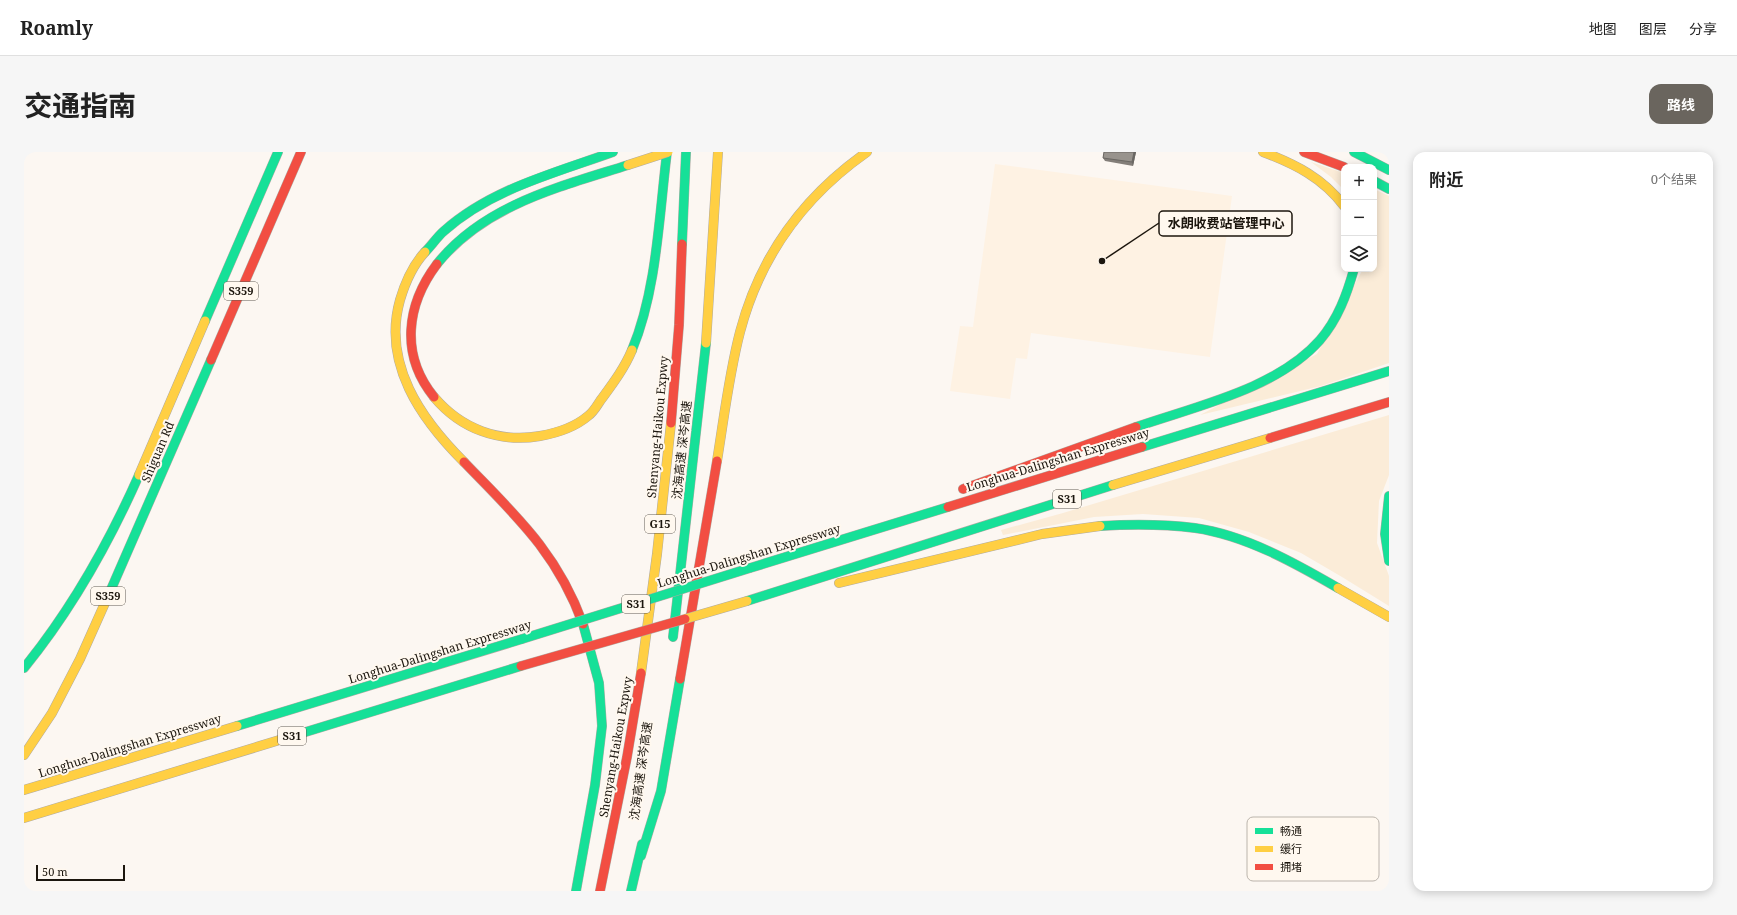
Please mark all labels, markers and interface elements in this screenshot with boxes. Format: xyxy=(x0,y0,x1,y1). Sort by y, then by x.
text: Roamly xyxy=(20,15,93,41)
text: 地图 xyxy=(1589,19,1617,38)
text: 图层 xyxy=(1639,19,1667,38)
text: 分享 xyxy=(1689,19,1717,38)
button: 路线 xyxy=(1649,84,1713,124)
text: 交通指南 xyxy=(24,86,136,124)
map controls xyxy=(1341,164,1377,272)
button: + xyxy=(1341,164,1377,200)
text: 附近 xyxy=(1429,168,1463,191)
text: 0个结果 xyxy=(1651,170,1697,188)
button: − xyxy=(1341,200,1377,236)
callout: 水朗收费站管理中心 xyxy=(1159,211,1292,236)
text: 水朗收费站管理中心 xyxy=(1167,214,1285,232)
button: layers xyxy=(1341,236,1377,272)
road number: S359 xyxy=(224,282,258,300)
street label: Shenyang-Haikou Expwy xyxy=(643,355,672,499)
street label: 沈海高速 深岑高速 xyxy=(668,400,695,500)
street label: Shiguan Rd xyxy=(137,418,178,485)
street label: Longhua-Dalingshan Expressway xyxy=(964,423,1152,496)
road number: S31 xyxy=(1053,490,1081,508)
road number: G15 xyxy=(645,515,675,533)
street label: Longhua-Dalingshan Expressway xyxy=(655,519,843,592)
road number: S359 xyxy=(91,587,125,605)
road number: S31 xyxy=(622,595,650,613)
street label: Longhua-Dalingshan Expressway xyxy=(346,615,534,688)
street label: Shenyang-Haikou Expwy xyxy=(595,675,636,819)
street label: Longhua-Dalingshan Expressway xyxy=(36,709,224,782)
street label: 沈海高速 深岑高速 xyxy=(625,721,656,821)
road number: S31 xyxy=(278,727,306,745)
legend xyxy=(1247,817,1379,881)
text: 畅通 xyxy=(1280,823,1302,838)
text: 缓行 xyxy=(1280,841,1302,856)
text: 拥堵 xyxy=(1280,859,1302,874)
scale bar xyxy=(36,863,125,882)
text: 50 m xyxy=(42,864,68,879)

